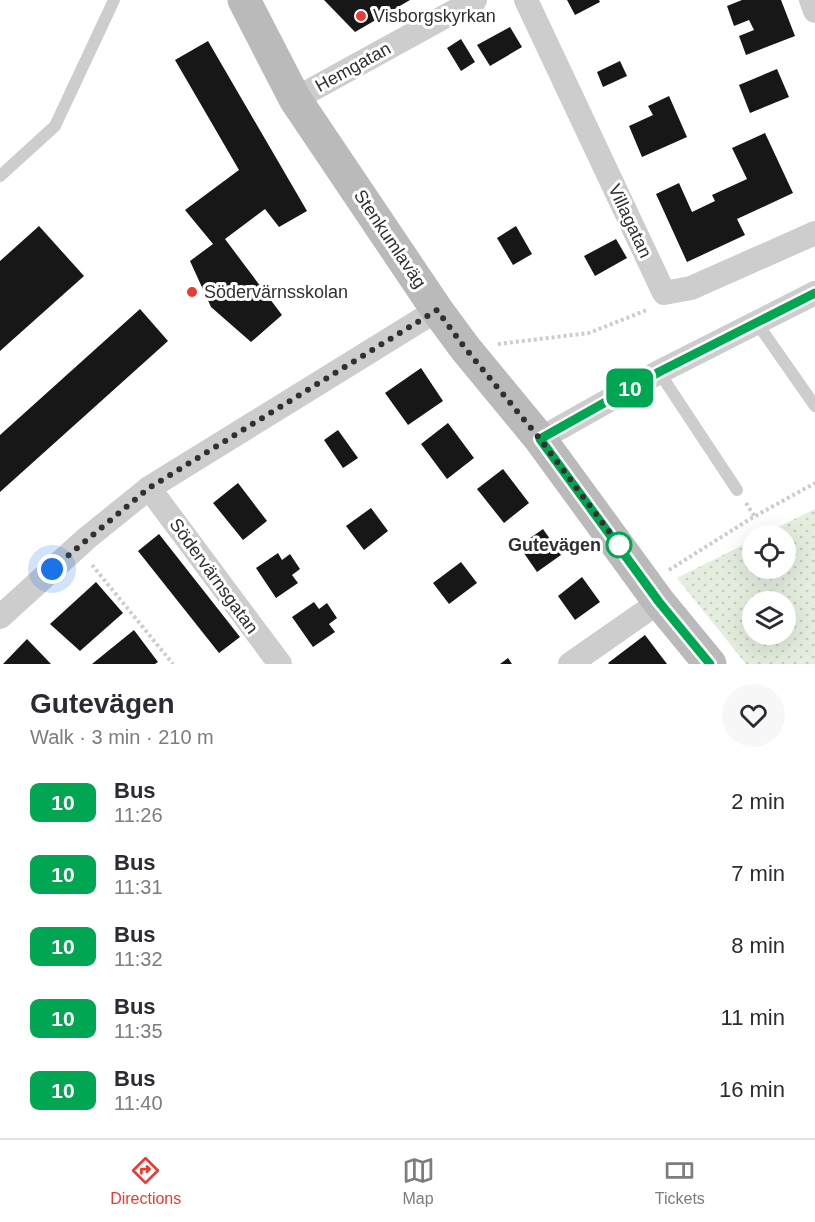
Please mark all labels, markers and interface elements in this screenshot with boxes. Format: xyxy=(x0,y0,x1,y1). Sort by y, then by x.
place label: Visborgskyrkan xyxy=(373,6,496,26)
marker: Visborgskyrkan xyxy=(354,9,368,23)
street label: Hemgatan xyxy=(312,38,394,96)
street label: Villagatan xyxy=(604,181,656,261)
street label: Stenkumlaväg xyxy=(350,186,430,292)
place label: Södervärnsskolan xyxy=(204,282,348,302)
marker: Södervärnsskolan xyxy=(185,285,199,299)
line badge: 10 xyxy=(603,368,657,408)
text: 10 xyxy=(618,377,642,400)
street label: Södervärnsgatan xyxy=(166,515,262,637)
map controls xyxy=(742,525,796,645)
button: locate xyxy=(742,525,796,579)
marker: Gutevägen xyxy=(606,532,632,558)
place label: Gutevägen xyxy=(508,535,601,555)
your location xyxy=(37,554,67,584)
button: layers xyxy=(742,591,796,645)
button: heart xyxy=(722,684,785,747)
text: Gutevägen xyxy=(30,688,175,719)
text: Walk · 3 min · 210 m xyxy=(30,726,214,748)
text: Bus xyxy=(114,778,156,803)
text: 2 min xyxy=(731,789,785,814)
text: 10 xyxy=(51,791,75,814)
text: 11:26 xyxy=(114,804,163,826)
text: Bus xyxy=(114,850,156,875)
text: 7 min xyxy=(731,861,785,886)
text: 10 xyxy=(51,863,75,886)
text: 11:31 xyxy=(114,876,163,898)
text: Bus xyxy=(114,922,156,947)
text: 8 min xyxy=(731,933,785,958)
text: 10 xyxy=(51,935,75,958)
text: 11:32 xyxy=(114,948,163,970)
text: Bus xyxy=(114,994,156,1019)
text: 11 min xyxy=(721,1005,785,1030)
text: 10 xyxy=(51,1007,75,1030)
text: 11:35 xyxy=(114,1020,163,1042)
text: Bus xyxy=(114,1066,156,1091)
text: 16 min xyxy=(719,1077,785,1102)
text: 10 xyxy=(51,1079,75,1102)
text: 11:40 xyxy=(114,1092,163,1114)
tab: Directions xyxy=(110,1154,181,1208)
tab: Map xyxy=(402,1154,435,1208)
tab: Tickets xyxy=(655,1154,705,1208)

